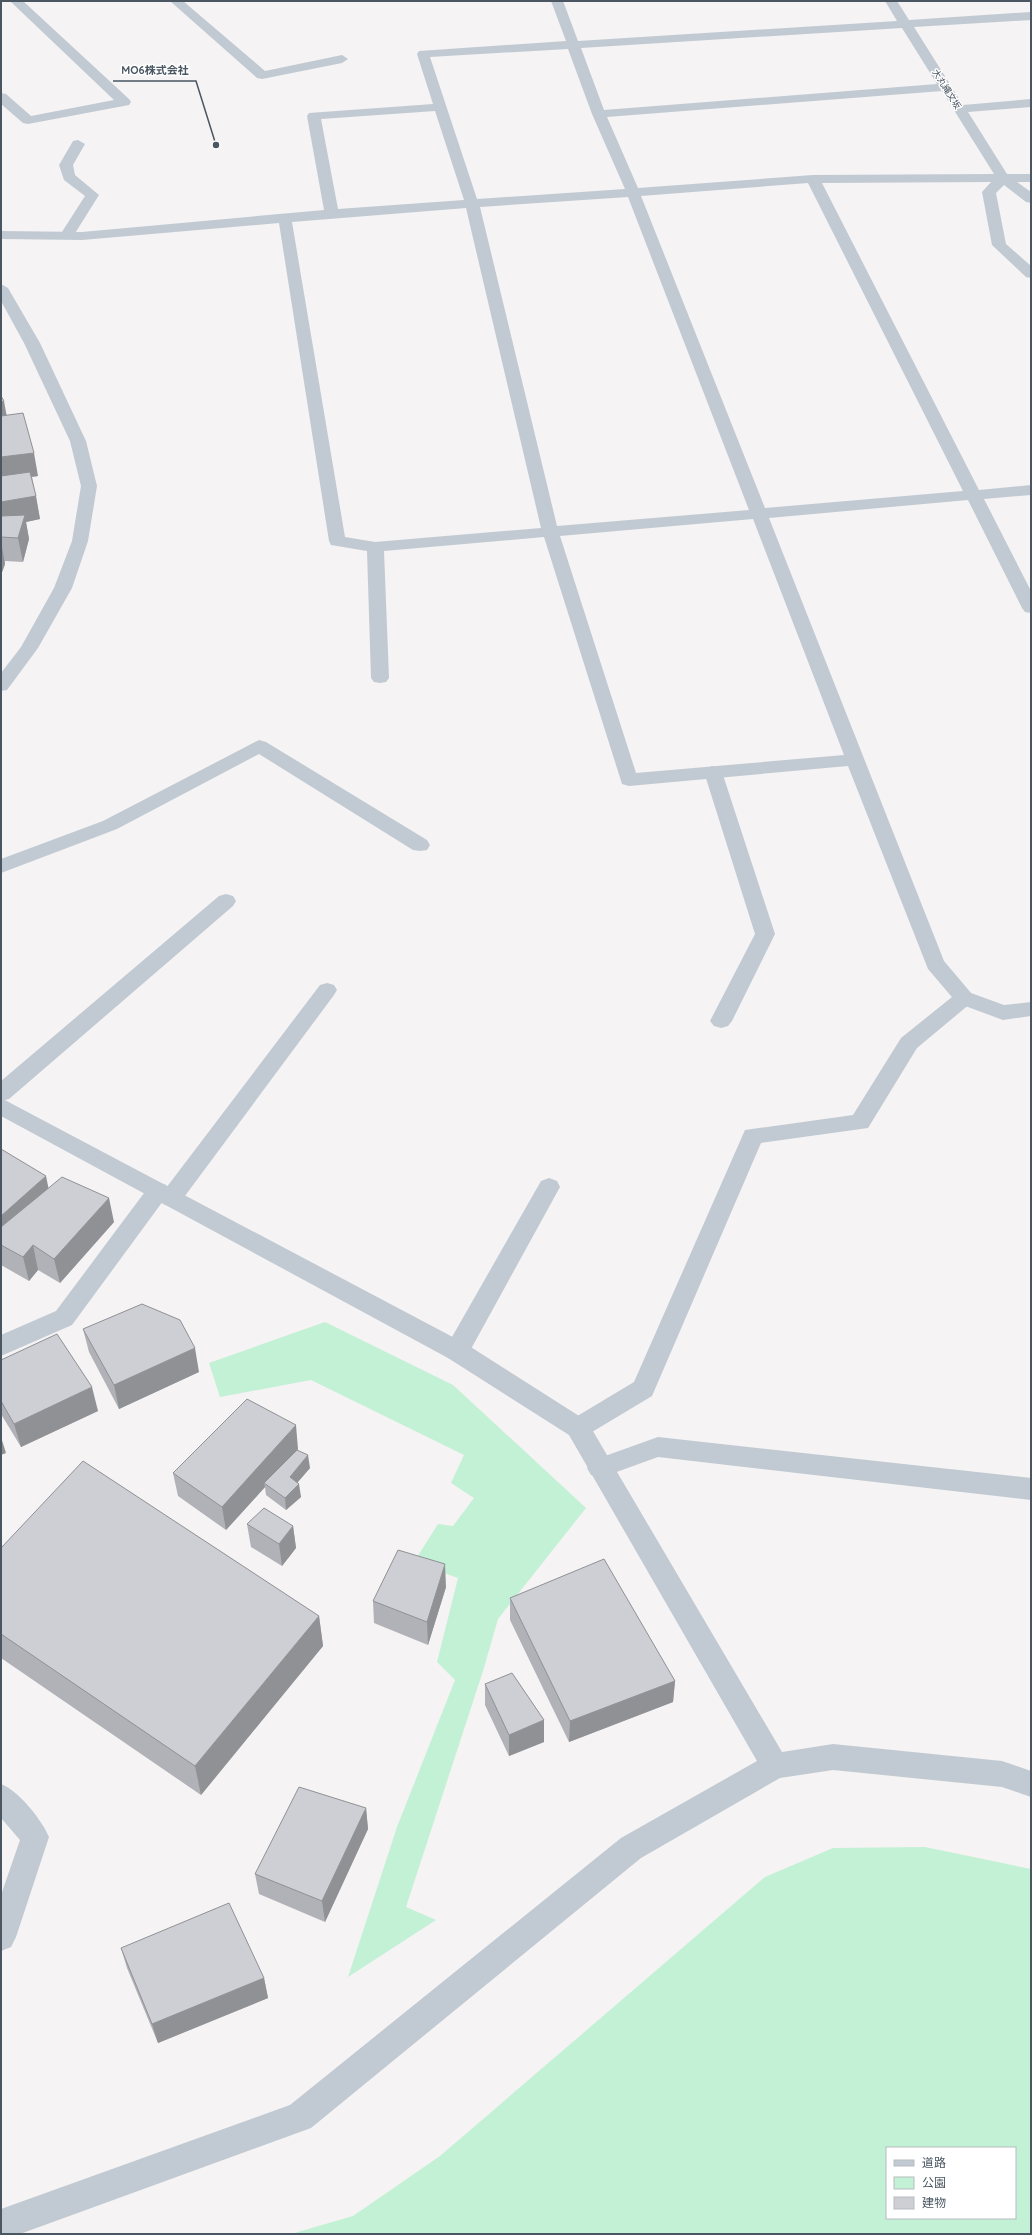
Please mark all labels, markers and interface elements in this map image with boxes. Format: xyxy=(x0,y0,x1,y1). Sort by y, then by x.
callout: MO6株式会社 xyxy=(113,58,196,81)
text: MO6株式会社 xyxy=(121,63,189,77)
street label: 大丸縄文坂 xyxy=(930,67,964,111)
legend xyxy=(886,2147,1016,2219)
text: 道路 xyxy=(922,2155,946,2170)
text: 公園 xyxy=(922,2175,946,2190)
text: 建物 xyxy=(922,2195,946,2210)

